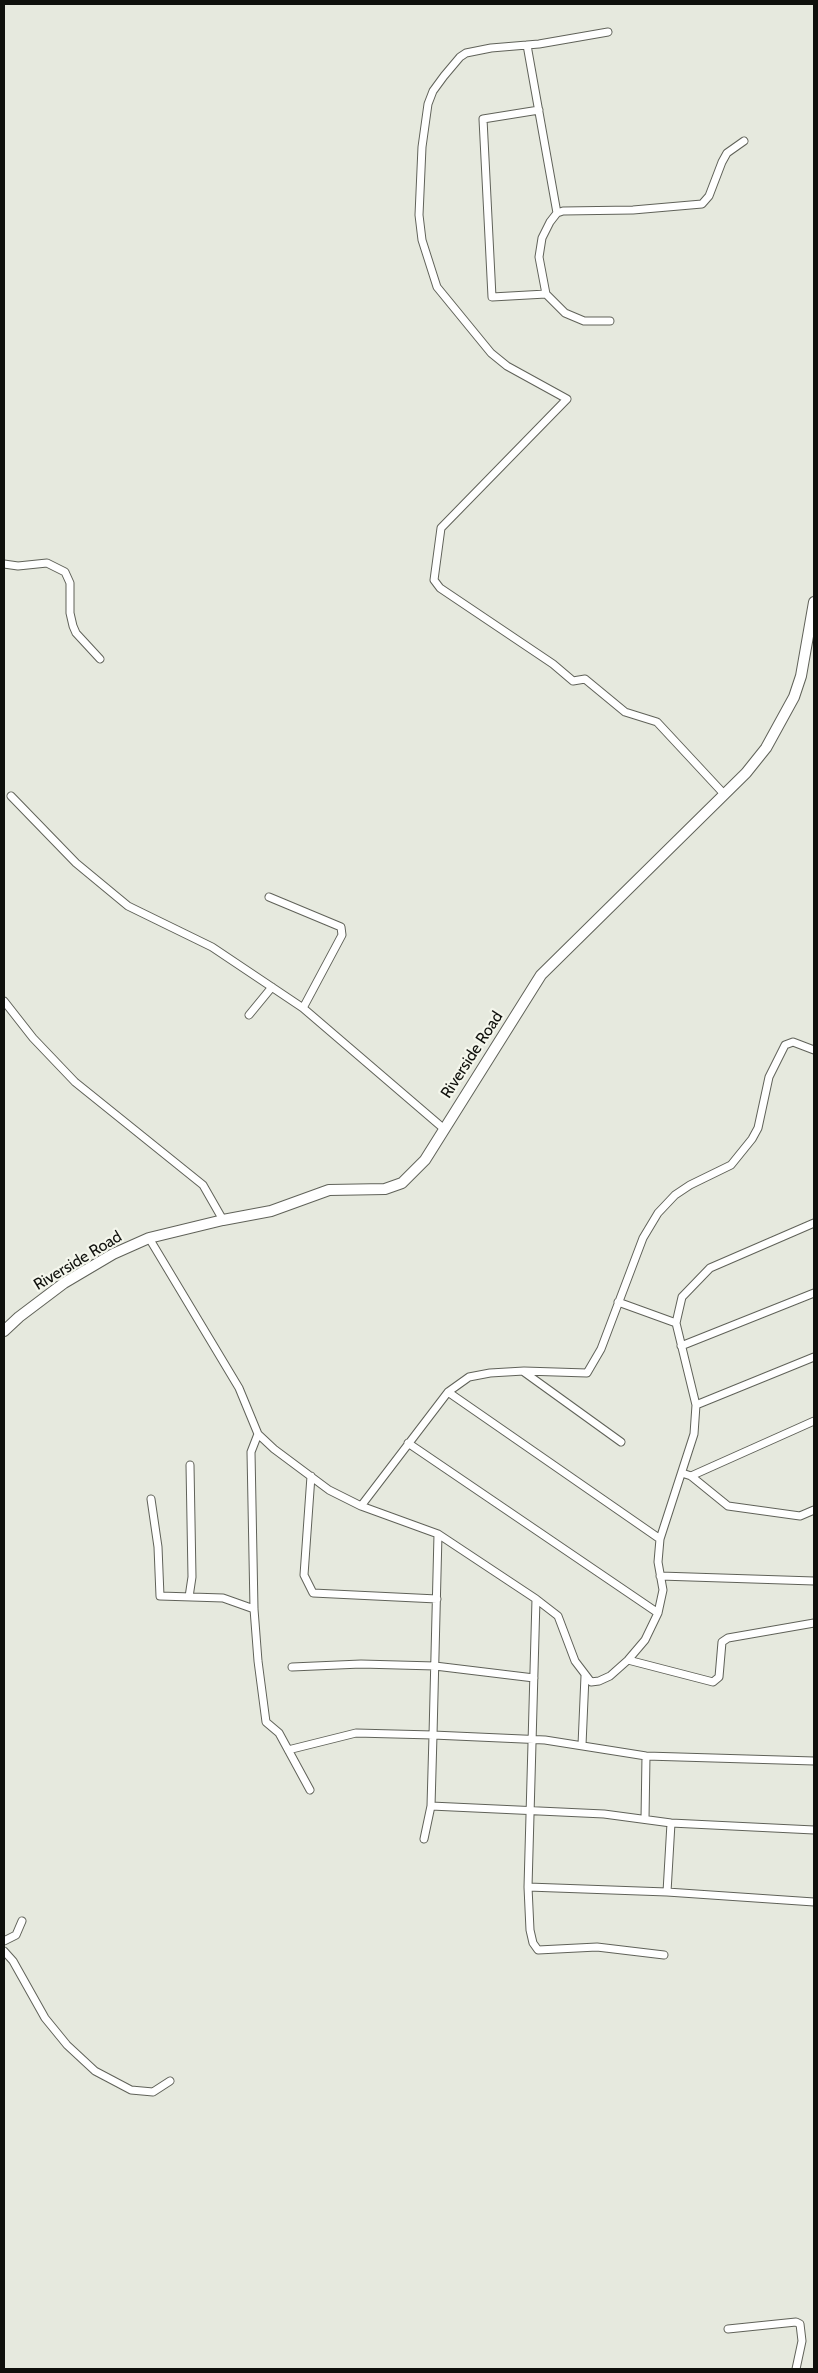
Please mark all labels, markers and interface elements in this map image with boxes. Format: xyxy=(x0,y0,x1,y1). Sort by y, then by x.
street label: Riverside Road xyxy=(437,1008,507,1102)
street label: Riverside Road xyxy=(30,1227,126,1295)

